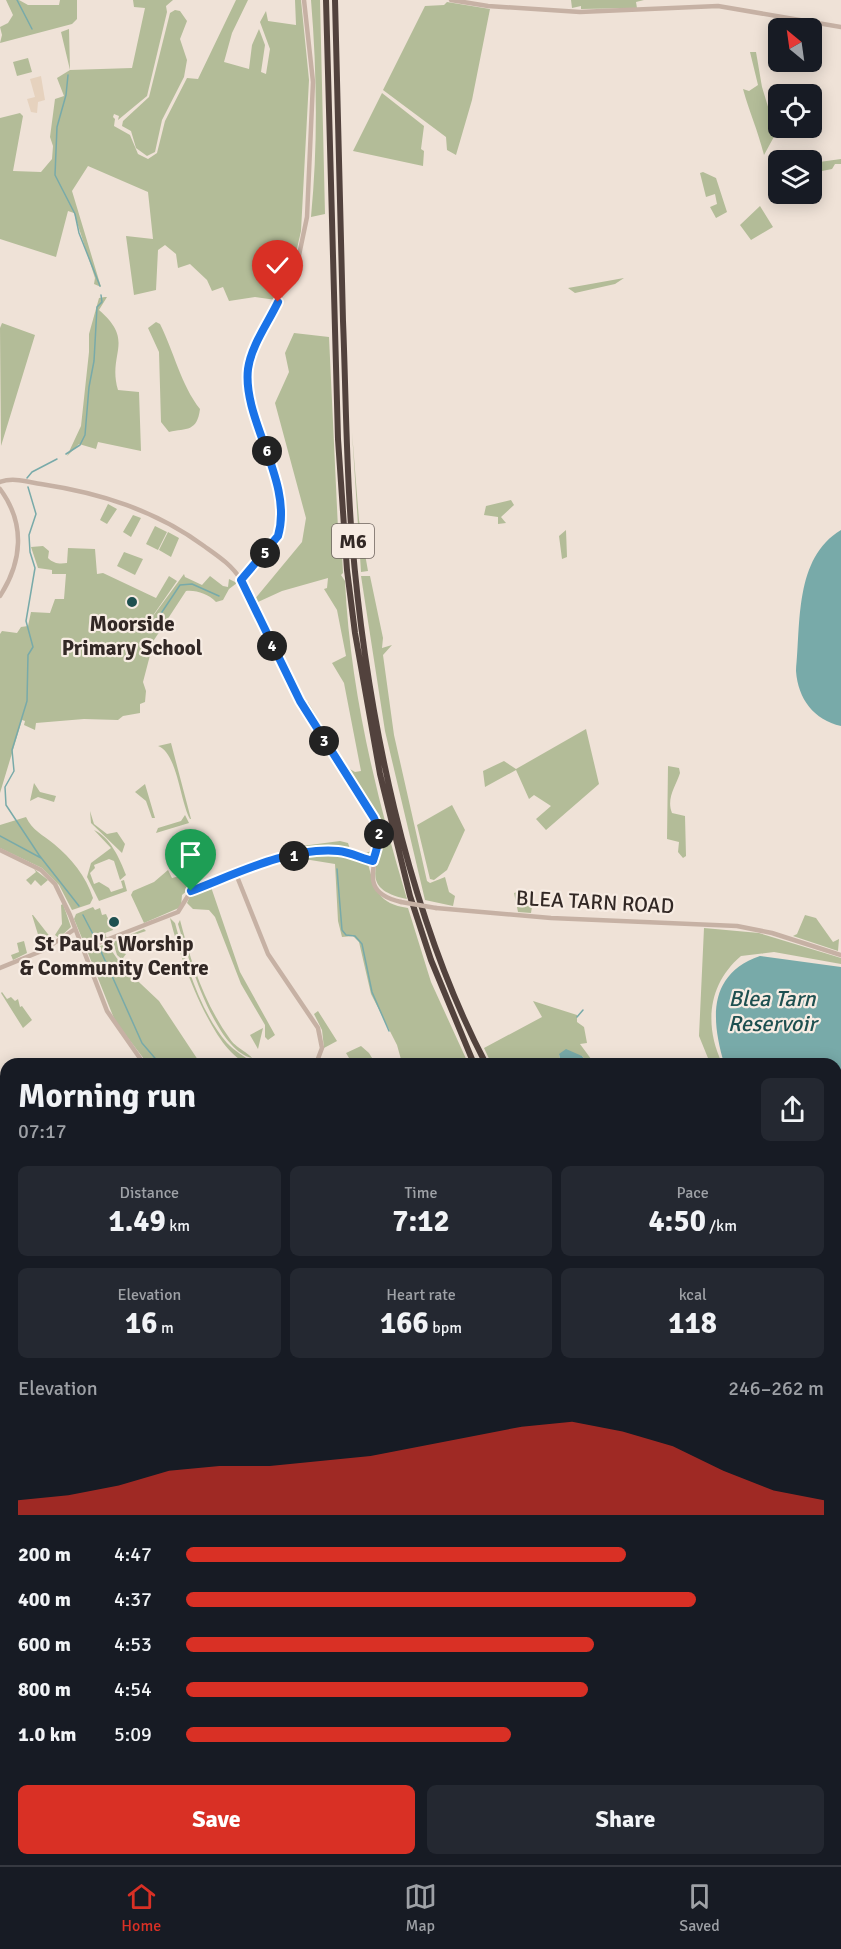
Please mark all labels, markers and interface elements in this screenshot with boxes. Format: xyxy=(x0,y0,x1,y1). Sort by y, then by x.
north arrow xyxy=(768,18,822,72)
map controls xyxy=(768,18,822,204)
button: locate xyxy=(768,84,822,138)
button: layers xyxy=(768,150,822,204)
pin xyxy=(252,240,303,302)
icon: check xyxy=(261,249,294,282)
pin: 6 xyxy=(252,436,282,466)
text: 6 xyxy=(263,441,271,461)
road number: M6 xyxy=(332,524,374,558)
pin: 5 xyxy=(250,538,280,568)
text: 5 xyxy=(261,543,269,563)
marker: Moorside Primary School xyxy=(125,595,139,609)
place label: Moorside Primary School xyxy=(62,611,203,661)
pin: 4 xyxy=(257,631,287,661)
text: 4 xyxy=(268,636,276,656)
pin: 3 xyxy=(309,726,339,756)
text: 3 xyxy=(320,731,328,751)
pin: 2 xyxy=(364,819,394,849)
text: 2 xyxy=(375,824,383,844)
pin xyxy=(165,829,216,891)
icon: arrive xyxy=(174,838,207,871)
pin: 1 xyxy=(279,841,309,871)
text: 1 xyxy=(290,846,298,866)
street label: BLEA TARN ROAD xyxy=(515,885,675,919)
marker: St Paul's Worship & Community Centre xyxy=(107,915,121,929)
place label: St Paul's Worship & Community Centre xyxy=(19,931,209,981)
water label: Blea Tarn Reservoir xyxy=(728,985,819,1037)
text: Morning run xyxy=(18,1076,196,1117)
button: share xyxy=(761,1078,824,1141)
text: 07:17 xyxy=(18,1119,67,1144)
text: Distance xyxy=(120,1183,179,1203)
text: Time xyxy=(405,1183,437,1203)
text: Pace xyxy=(677,1183,709,1203)
text: 1.49 xyxy=(109,1203,166,1240)
text: 7:12 xyxy=(392,1203,450,1240)
text: 4:50 xyxy=(648,1203,706,1240)
text: km xyxy=(166,1216,190,1236)
text: /km xyxy=(706,1216,737,1236)
text: Elevation xyxy=(117,1285,181,1305)
text: Heart rate xyxy=(386,1285,456,1305)
text: kcal xyxy=(679,1285,707,1305)
text: 16 xyxy=(125,1305,157,1342)
text: 166 xyxy=(380,1305,429,1342)
text: 118 xyxy=(668,1305,717,1342)
text: m xyxy=(157,1318,174,1338)
text: bpm xyxy=(429,1318,462,1338)
text: Elevation xyxy=(18,1376,98,1401)
text: 246–262 m xyxy=(728,1376,824,1401)
text: 200 m xyxy=(18,1542,71,1567)
text: 4:47 xyxy=(114,1542,152,1567)
text: 400 m xyxy=(18,1587,71,1612)
text: 4:37 xyxy=(114,1587,152,1612)
text: 600 m xyxy=(18,1632,71,1657)
text: 4:53 xyxy=(114,1632,152,1657)
text: 800 m xyxy=(18,1677,71,1702)
text: 4:54 xyxy=(114,1677,152,1702)
text: 1.0 km xyxy=(18,1722,76,1747)
text: 5:09 xyxy=(114,1722,152,1747)
button: Save xyxy=(18,1785,415,1854)
button: Share xyxy=(427,1785,824,1854)
tab: Home xyxy=(121,1880,161,1936)
tab: Map xyxy=(404,1880,437,1936)
tab: Saved xyxy=(679,1880,720,1936)

